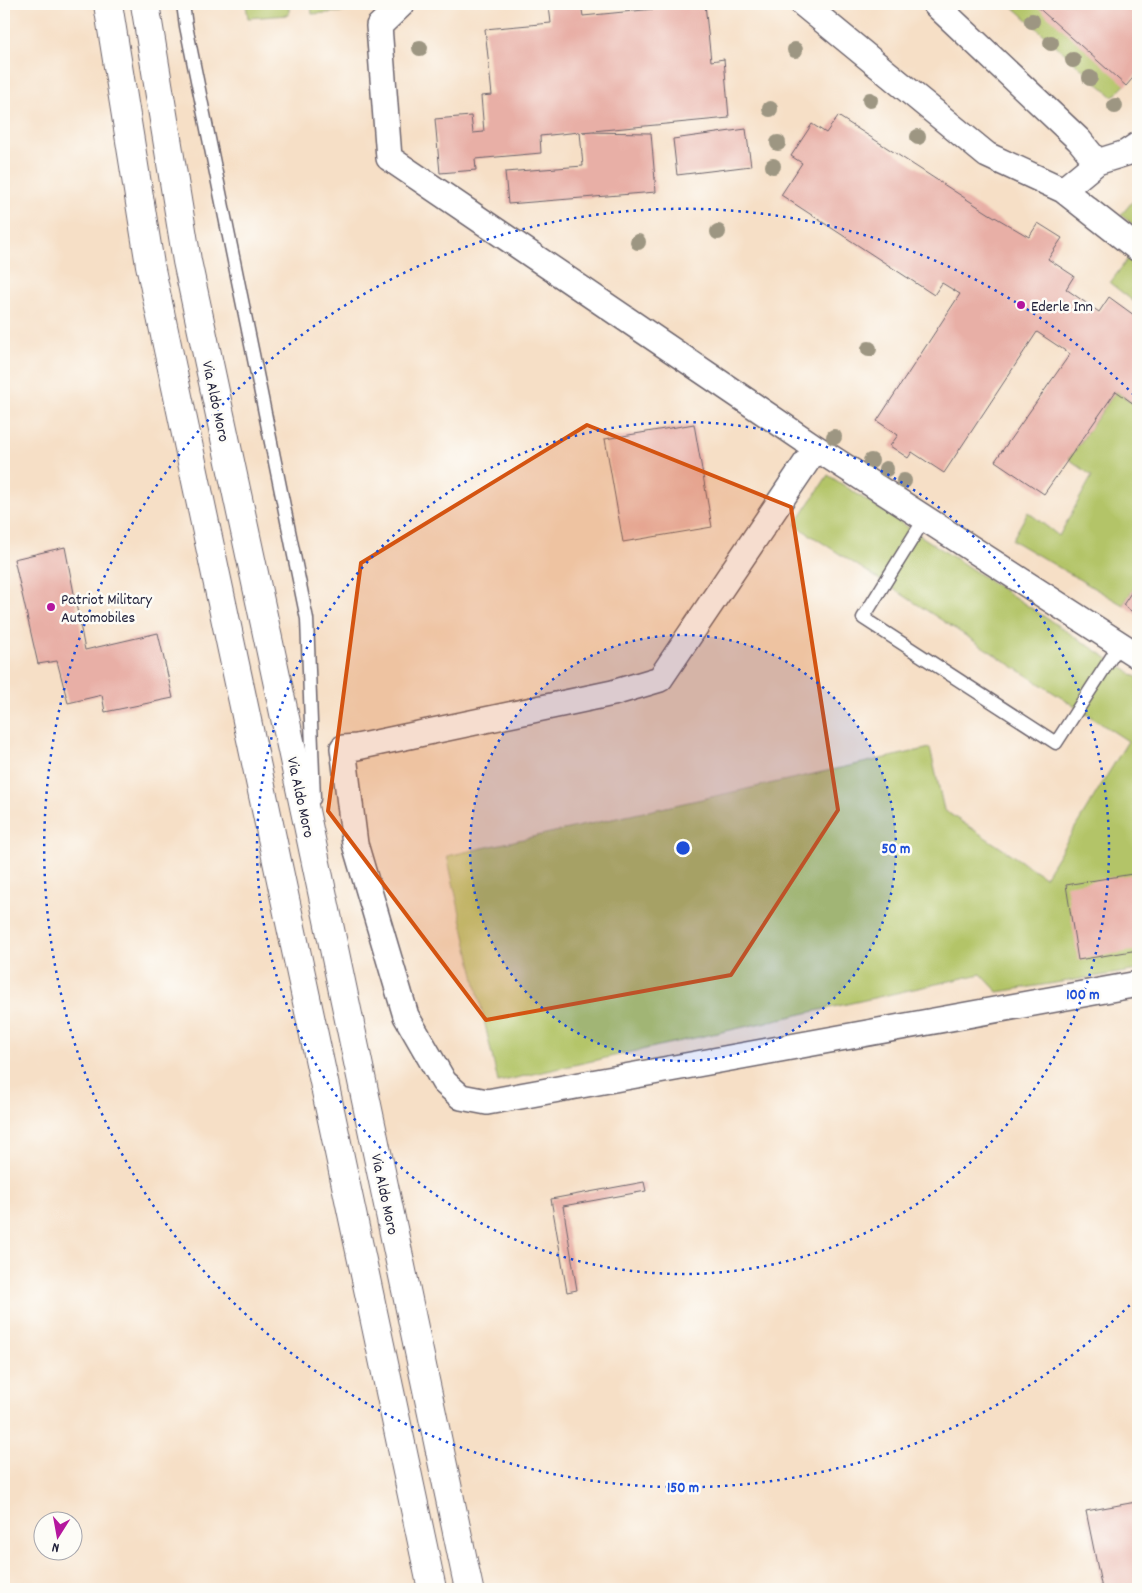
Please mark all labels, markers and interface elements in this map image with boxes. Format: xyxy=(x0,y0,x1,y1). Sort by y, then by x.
place label: Ederle Inn xyxy=(1031,296,1093,319)
marker: Ederle Inn xyxy=(1015,299,1027,311)
street label: Via Aldo Moro xyxy=(195,359,234,444)
place label: Patriot Military Automobiles xyxy=(61,589,153,630)
marker: Patriot Military Automobiles xyxy=(45,601,57,613)
street label: Via Aldo Moro xyxy=(280,755,319,840)
centre of rings xyxy=(674,839,692,857)
text: 50 m xyxy=(882,839,910,861)
text: 100 m xyxy=(1066,985,1100,1007)
street label: Via Aldo Moro xyxy=(364,1152,403,1237)
text: 150 m xyxy=(667,1478,699,1500)
north arrow xyxy=(32,1510,82,1560)
text: N xyxy=(51,1536,61,1557)

